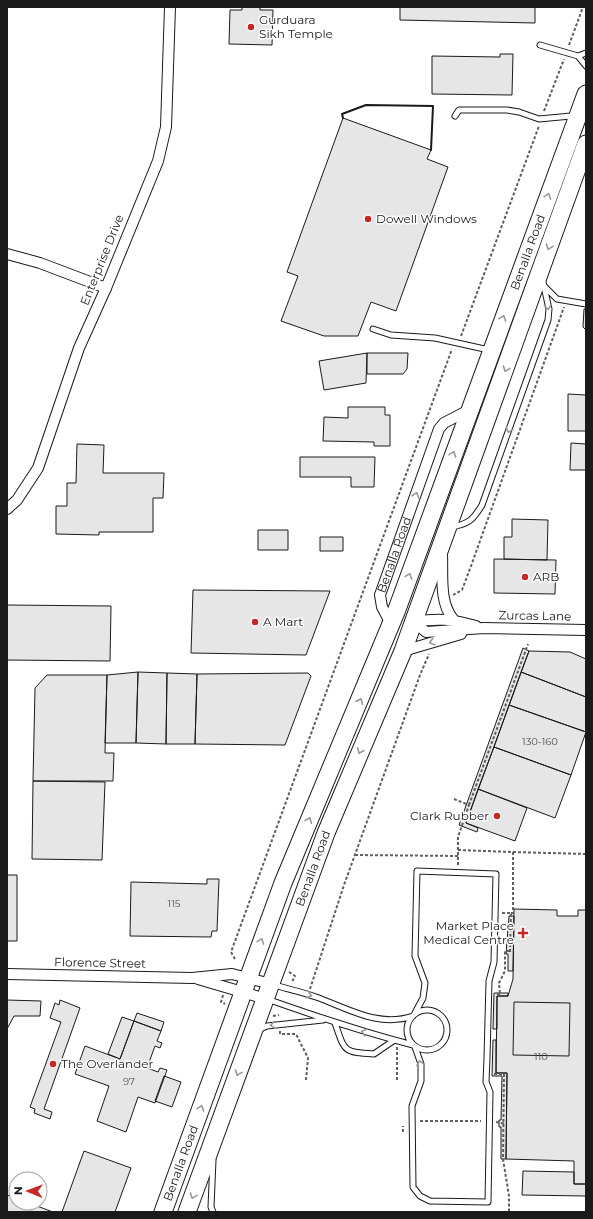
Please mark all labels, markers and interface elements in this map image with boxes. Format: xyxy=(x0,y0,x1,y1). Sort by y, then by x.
place label: Gurduara Sikh Temple xyxy=(259,12,333,41)
marker: Gurduara Sikh Temple xyxy=(246,22,256,32)
one-way arrow xyxy=(543,193,551,200)
place label: Dowell Windows xyxy=(376,211,477,226)
street label: Enterprise Drive xyxy=(77,212,127,307)
street label: Benalla Road xyxy=(507,212,548,292)
marker: Dowell Windows xyxy=(363,214,373,224)
one-way arrow xyxy=(546,243,554,250)
one-way arrow xyxy=(543,304,552,310)
one-way arrow xyxy=(498,315,506,322)
one-way arrow xyxy=(502,366,510,373)
one-way arrow xyxy=(505,427,514,434)
one-way arrow xyxy=(449,450,457,457)
one-way arrow xyxy=(411,492,419,499)
street label: Benalla Road xyxy=(373,515,414,595)
place label: ARB xyxy=(533,569,559,584)
one-way arrow xyxy=(404,572,412,579)
marker: ARB xyxy=(520,572,530,582)
street label: Zurcas Lane xyxy=(498,607,572,624)
place label: A Mart xyxy=(263,614,303,629)
marker: A Mart xyxy=(250,617,260,627)
one-way arrow xyxy=(429,637,436,645)
one-way arrow xyxy=(355,697,363,704)
house number: 130-160 xyxy=(522,735,558,748)
one-way arrow xyxy=(357,747,365,754)
place label: Clark Rubber xyxy=(410,808,489,823)
marker: Clark Rubber xyxy=(492,811,502,821)
one-way arrow xyxy=(304,817,312,824)
street label: Benalla Road xyxy=(292,828,333,908)
house number: 115 xyxy=(168,897,181,910)
place label: Market Place Medical Centre xyxy=(423,918,514,947)
marker: Market Place Medical Centre xyxy=(517,927,529,939)
one-way arrow xyxy=(257,938,265,945)
street label: Florence Street xyxy=(54,954,146,971)
one-way arrow xyxy=(305,990,312,999)
one-way arrow xyxy=(270,1020,276,1029)
one-way arrow xyxy=(361,1028,368,1037)
house number: 110 xyxy=(534,1050,548,1063)
place label: The Overlander xyxy=(61,1056,154,1071)
marker: The Overlander xyxy=(48,1059,58,1069)
one-way arrow xyxy=(416,1060,424,1067)
one-way arrow xyxy=(235,1070,243,1077)
house number: 97 xyxy=(123,1075,135,1088)
one-way arrow xyxy=(196,1105,204,1112)
street label: Benalla Road xyxy=(160,1123,201,1203)
north arrow xyxy=(8,1171,48,1211)
text: N xyxy=(11,1186,25,1195)
one-way arrow xyxy=(190,1192,198,1199)

